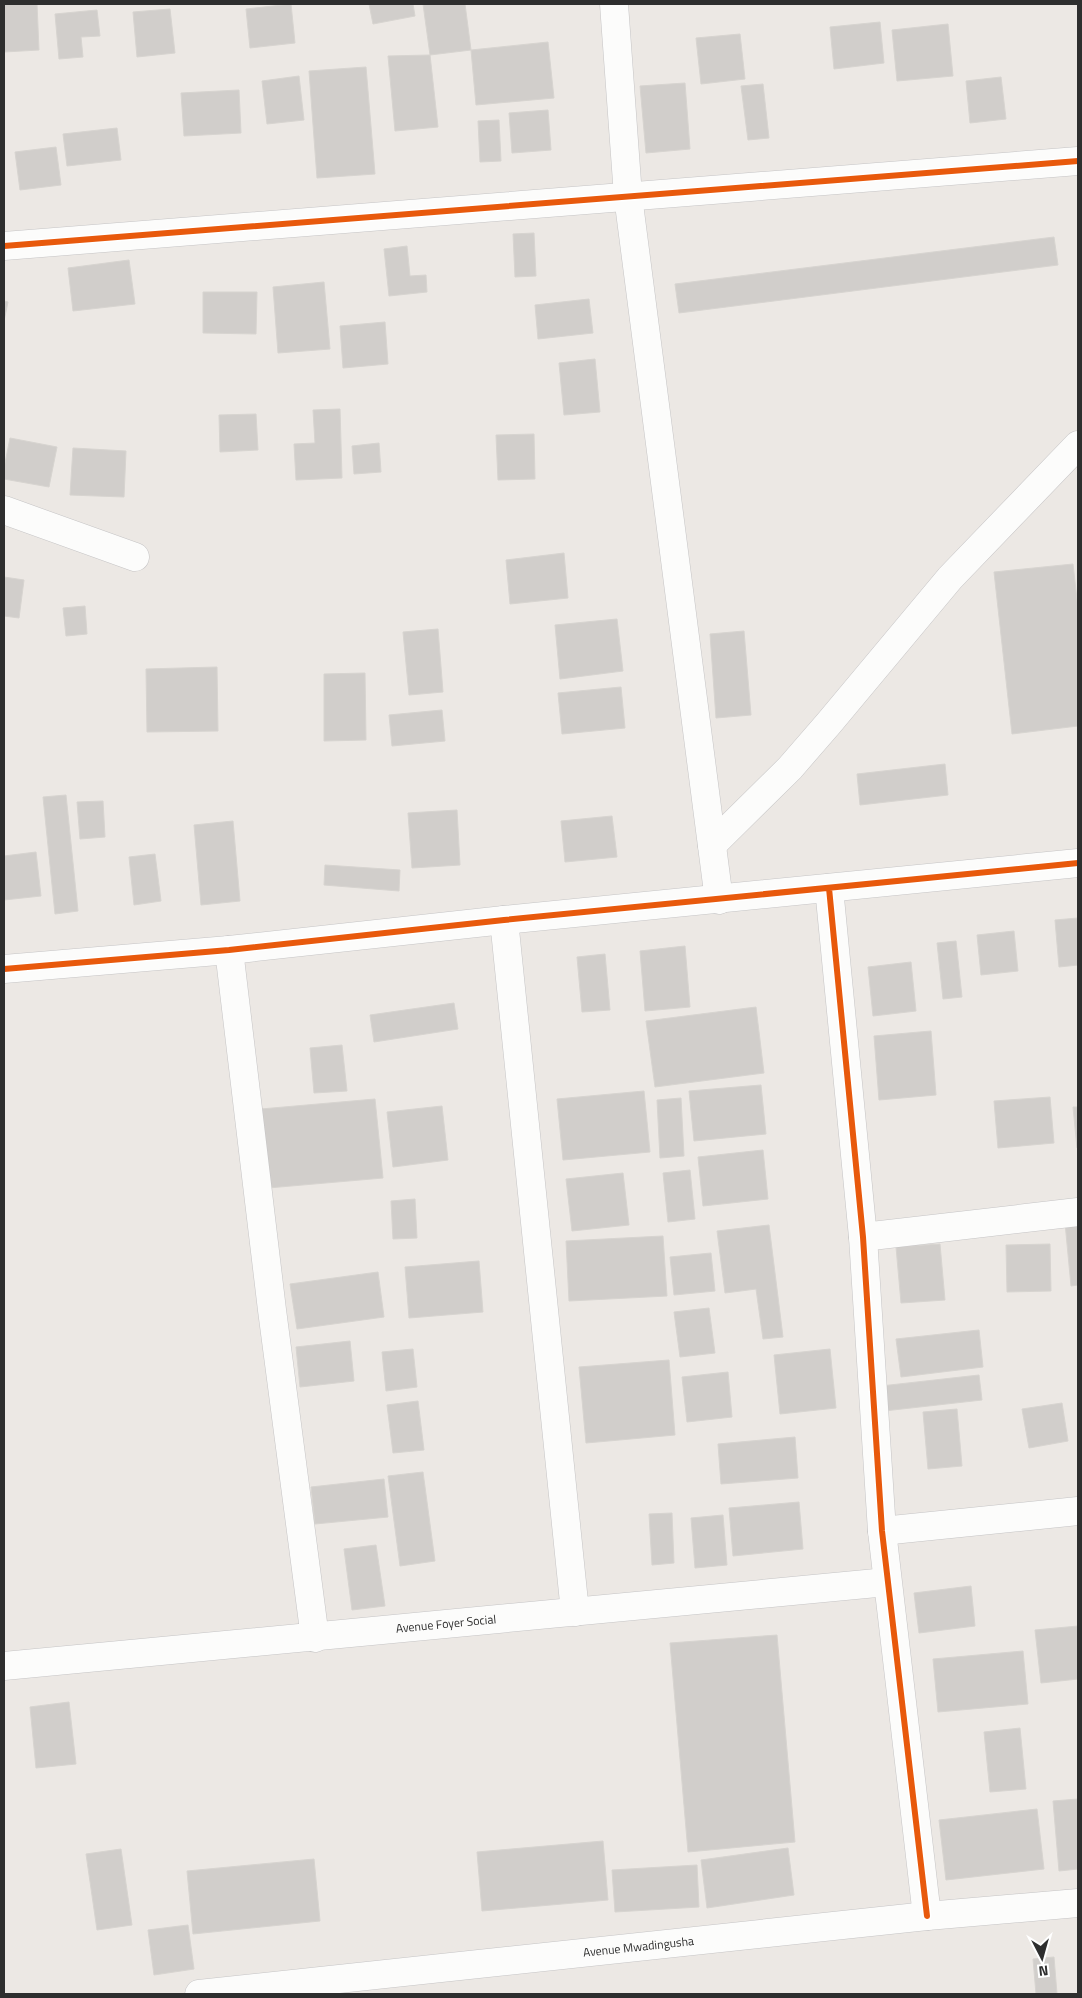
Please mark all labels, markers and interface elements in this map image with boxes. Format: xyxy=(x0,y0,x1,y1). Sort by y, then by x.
street label: Avenue Foyer Social xyxy=(395,1609,497,1638)
street label: Avenue Mwadingusha xyxy=(582,1931,695,1962)
north arrow xyxy=(1017,1933,1067,1983)
text: N xyxy=(1037,1960,1049,1982)

